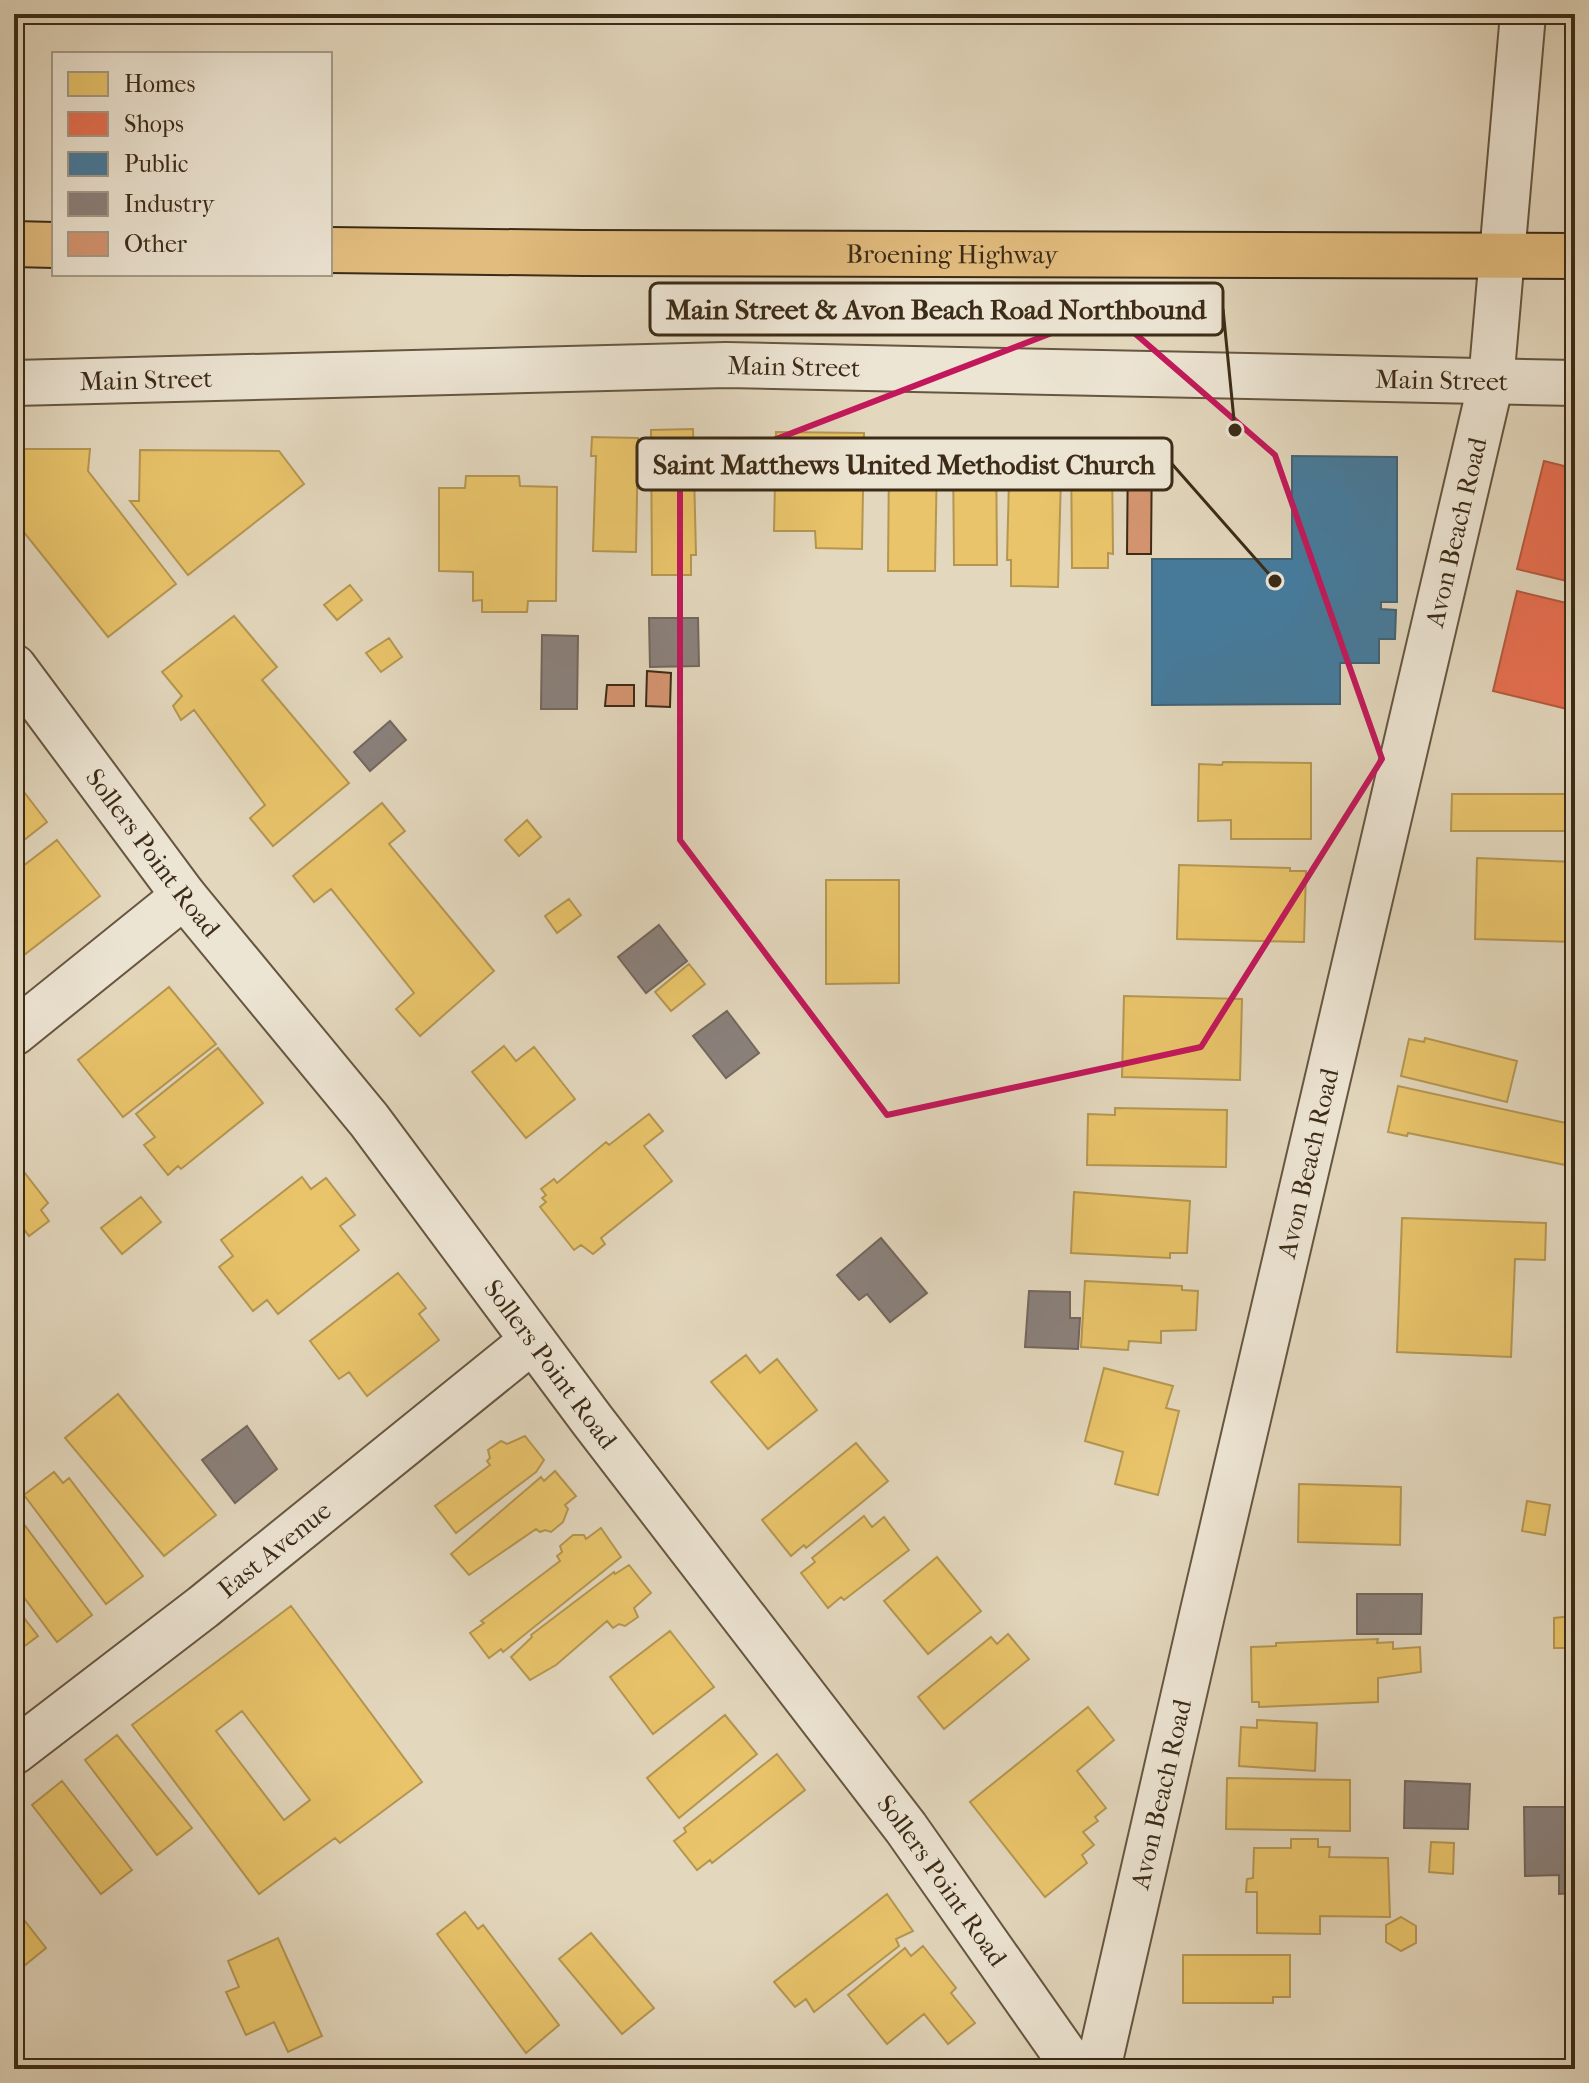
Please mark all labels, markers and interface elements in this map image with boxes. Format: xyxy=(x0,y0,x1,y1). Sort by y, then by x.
legend xyxy=(52,52,332,276)
text: Homes xyxy=(124,70,195,98)
text: Shops xyxy=(124,110,184,138)
text: Public xyxy=(124,150,188,178)
text: Industry xyxy=(124,190,215,218)
text: Other xyxy=(124,230,188,258)
street label: Broening Highway xyxy=(846,238,1059,270)
callout: Main Street & Avon Beach Road Northbound xyxy=(650,283,1223,335)
text: Main Street & Avon Beach Road Northbound xyxy=(666,293,1207,326)
street label: Main Street xyxy=(727,350,861,383)
street label: Main Street xyxy=(79,362,213,397)
street label: Main Street xyxy=(1375,363,1509,397)
street label: Avon Beach Road xyxy=(1418,433,1493,631)
callout: Saint Matthews United Methodist Church xyxy=(637,438,1172,490)
text: Saint Matthews United Methodist Church xyxy=(653,448,1156,481)
street label: Sollers Point Road xyxy=(79,762,227,944)
street label: Avon Beach Road xyxy=(1271,1064,1345,1262)
street label: Sollers Point Road xyxy=(477,1273,624,1456)
street label: East Avenue xyxy=(212,1494,337,1604)
street label: Avon Beach Road xyxy=(1124,1695,1198,1893)
street label: Sollers Point Road xyxy=(871,1788,1014,1973)

